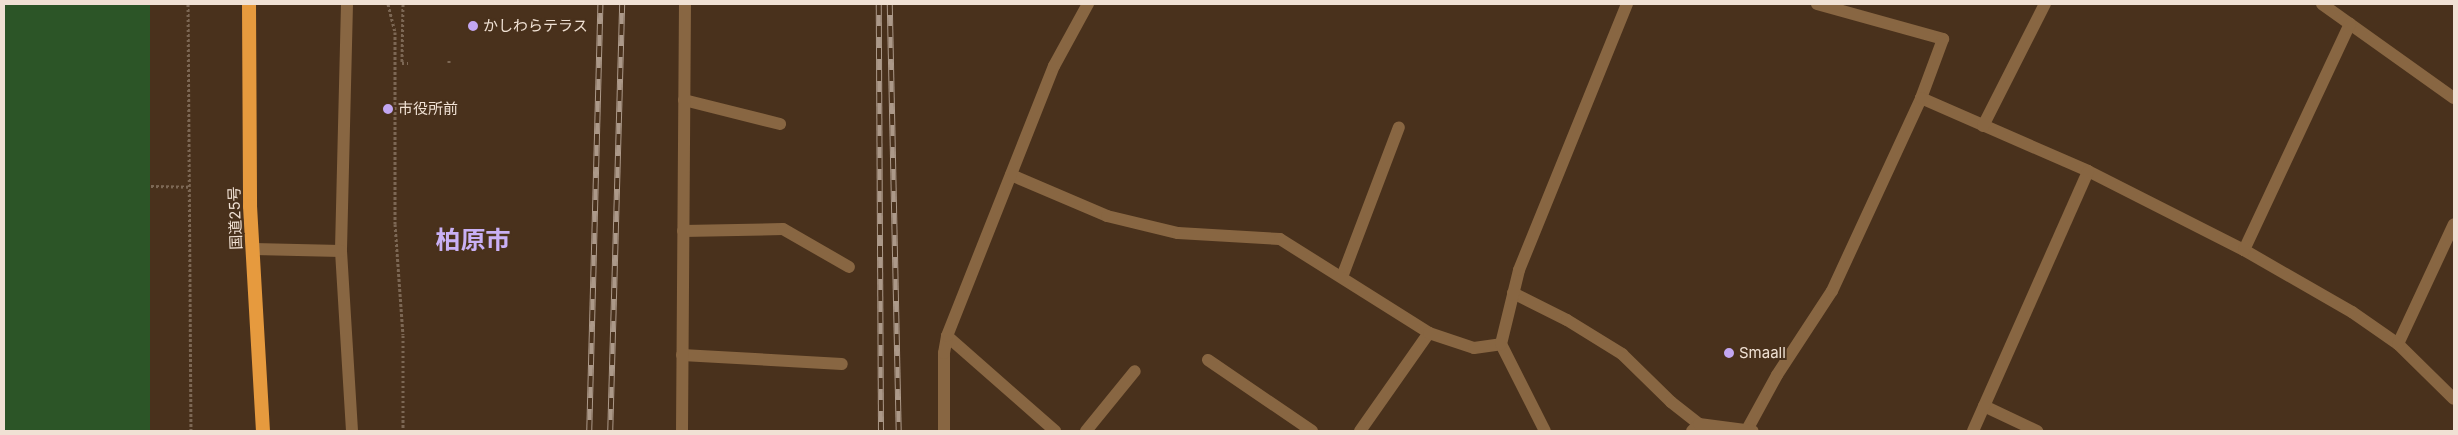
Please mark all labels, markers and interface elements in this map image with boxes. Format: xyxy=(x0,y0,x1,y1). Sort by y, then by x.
place label: かしわらテラス xyxy=(483,17,588,35)
marker: かしわらテラス xyxy=(467,20,479,32)
place label: 市役所前 xyxy=(398,100,458,118)
marker: 市役所前 xyxy=(382,103,394,115)
street label: 国道25号 xyxy=(225,186,245,250)
district label: 柏原市 xyxy=(436,225,510,255)
place label: Smaall xyxy=(1739,344,1786,362)
marker: Smaall xyxy=(1723,347,1735,359)

